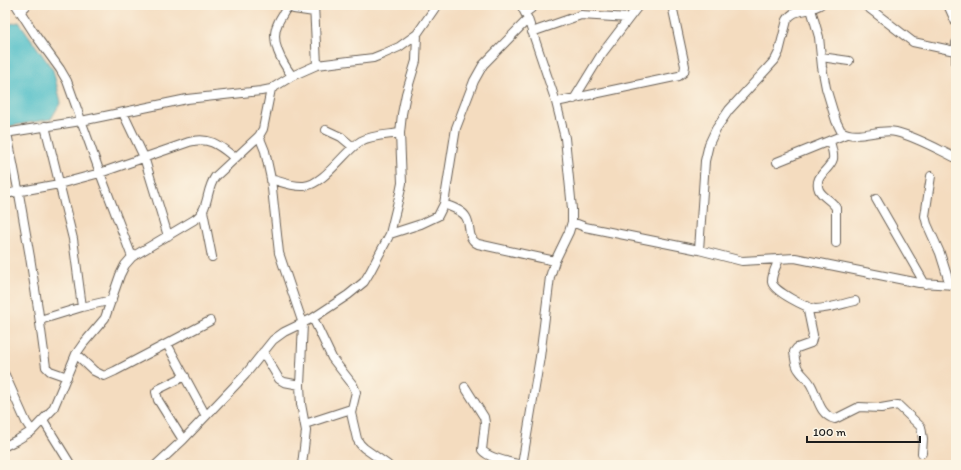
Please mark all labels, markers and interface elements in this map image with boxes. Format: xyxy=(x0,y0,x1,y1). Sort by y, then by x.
scale bar xyxy=(807,418,920,444)
text: 100 m xyxy=(813,425,846,439)

